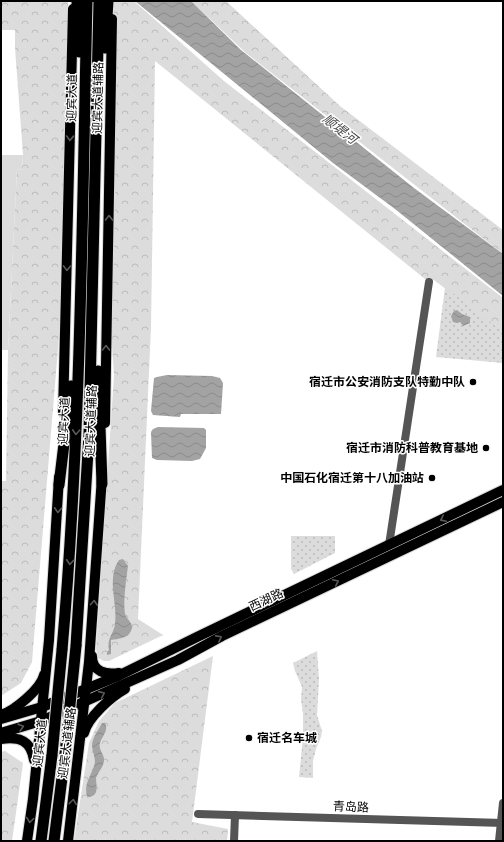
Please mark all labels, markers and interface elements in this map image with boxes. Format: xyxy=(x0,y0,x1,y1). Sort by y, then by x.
street label: 迎宾大道辅路 xyxy=(90,62,106,134)
street label: 迎宾大道 xyxy=(65,74,79,122)
water label: 顺堤河 xyxy=(320,111,362,149)
one-way arrow xyxy=(66,135,74,141)
one-way arrow xyxy=(105,215,113,221)
one-way arrow xyxy=(62,265,71,271)
one-way arrow xyxy=(102,345,110,351)
place label: 宿迁市公安消防支队特勤中队 xyxy=(309,375,465,389)
marker: 宿迁市公安消防支队特勤中队 xyxy=(468,377,478,387)
street label: 迎宾大道辅路 xyxy=(83,385,99,457)
street label: 迎宾大道 xyxy=(56,397,72,445)
one-way arrow xyxy=(72,429,80,435)
place label: 宿迁市消防科普教育基地 xyxy=(346,441,478,455)
marker: 宿迁市消防科普教育基地 xyxy=(481,443,491,453)
place label: 中国石化宿迁第十八加油站 xyxy=(280,471,424,485)
marker: 中国石化宿迁第十八加油站 xyxy=(427,473,437,483)
one-way arrow xyxy=(53,507,62,513)
one-way arrow xyxy=(439,514,447,522)
one-way arrow xyxy=(65,559,74,565)
one-way arrow xyxy=(332,579,339,587)
street label: 西湖路 xyxy=(247,586,285,614)
one-way arrow xyxy=(89,600,98,606)
one-way arrow xyxy=(215,635,222,642)
one-way arrow xyxy=(97,691,105,699)
street label: 迎宾大道辅路 xyxy=(56,706,78,780)
street label: 迎宾大道 xyxy=(31,718,49,768)
one-way arrow xyxy=(17,723,24,732)
place label: 宿迁名车城 xyxy=(257,731,317,745)
marker: 宿迁名车城 xyxy=(244,733,254,743)
one-way arrow xyxy=(68,799,77,805)
street label: 青岛路 xyxy=(333,799,369,815)
one-way arrow xyxy=(26,817,35,823)

